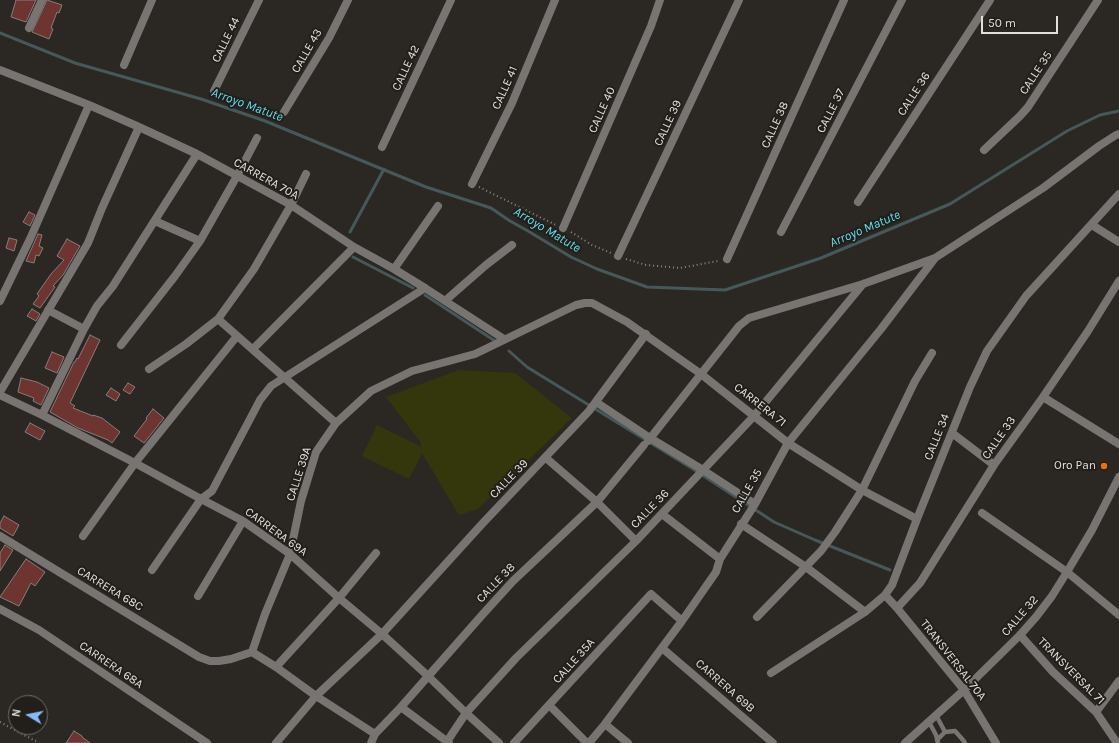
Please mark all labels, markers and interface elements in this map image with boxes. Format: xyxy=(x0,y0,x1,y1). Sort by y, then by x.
scale bar xyxy=(983,8,1060,34)
street label: CALLE 44 xyxy=(209,15,243,65)
text: 50 m xyxy=(988,16,1016,30)
street label: CALLE 43 xyxy=(289,26,325,76)
street label: CALLE 42 xyxy=(389,43,423,93)
street label: CALLE 35 xyxy=(1017,49,1055,97)
street label: CALLE 41 xyxy=(489,64,521,112)
street label: CALLE 36 xyxy=(895,70,933,118)
water label: Arroyo Matute xyxy=(209,85,285,125)
street label: CALLE 40 xyxy=(585,85,619,135)
street label: CALLE 37 xyxy=(814,86,848,136)
street label: CALLE 39 xyxy=(651,98,685,148)
street label: CALLE 38 xyxy=(758,99,792,151)
street label: CARRERA 70A xyxy=(231,155,301,203)
water label: Arroyo Matute xyxy=(511,204,583,256)
water label: Arroyo Matute xyxy=(827,207,903,251)
street label: CARRERA 71 xyxy=(731,380,789,430)
street label: CALLE 34 xyxy=(921,412,953,462)
street label: CALLE 33 xyxy=(979,414,1019,462)
street label: CALLE 39A xyxy=(283,445,315,503)
street label: CALLE 39 xyxy=(487,456,531,502)
place label: Oro Pan xyxy=(1054,459,1096,473)
marker: Oro Pan xyxy=(1099,461,1109,471)
street label: CALLE 35 xyxy=(729,466,765,516)
street label: CALLE 36 xyxy=(628,486,672,532)
street label: CARRERA 69A xyxy=(242,505,310,559)
street label: CALLE 38 xyxy=(474,560,518,606)
street label: CARRERA 68C xyxy=(74,564,146,614)
street label: CALLE 32 xyxy=(998,593,1042,639)
street label: TRANSVERSAL 70A xyxy=(917,617,989,703)
street label: CALLE 35A xyxy=(550,635,598,687)
street label: TRANSVERSAL 71 xyxy=(1035,635,1107,707)
street label: CARRERA 68A xyxy=(76,638,146,692)
street label: CARRERA 69B xyxy=(692,656,758,716)
north arrow xyxy=(8,695,48,735)
text: N xyxy=(10,708,24,718)

